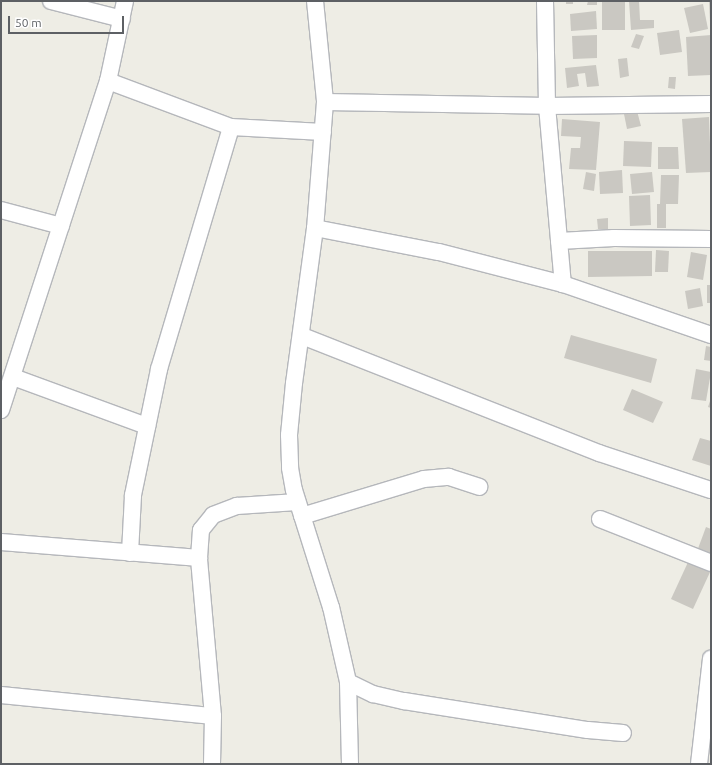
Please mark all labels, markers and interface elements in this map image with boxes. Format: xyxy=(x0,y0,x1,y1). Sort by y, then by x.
scale bar xyxy=(10,8,126,34)
text: 50 m xyxy=(15,16,42,29)

